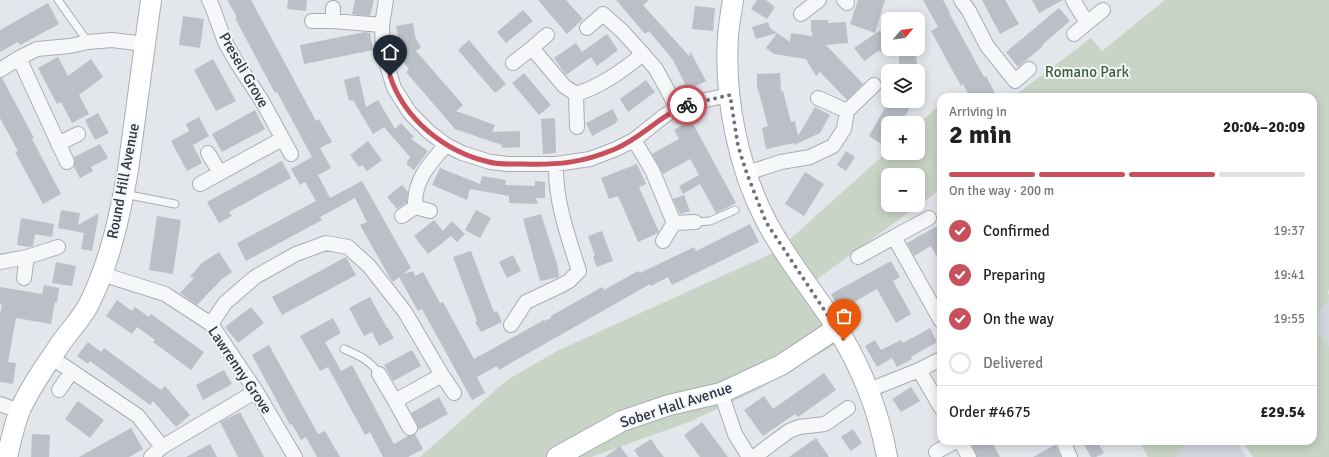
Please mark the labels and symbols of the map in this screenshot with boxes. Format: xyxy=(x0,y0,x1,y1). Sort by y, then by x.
north arrow xyxy=(881,12,925,56)
street label: Preseli Grove xyxy=(215,29,273,111)
pin xyxy=(373,35,407,76)
park label: Romano Park xyxy=(1045,63,1130,81)
courier xyxy=(667,85,707,125)
street label: Round Hill Avenue xyxy=(103,122,143,240)
pin xyxy=(827,299,861,340)
street label: Lawrenny Grove xyxy=(204,323,276,417)
street label: Sober Hall Avenue xyxy=(618,378,734,432)

